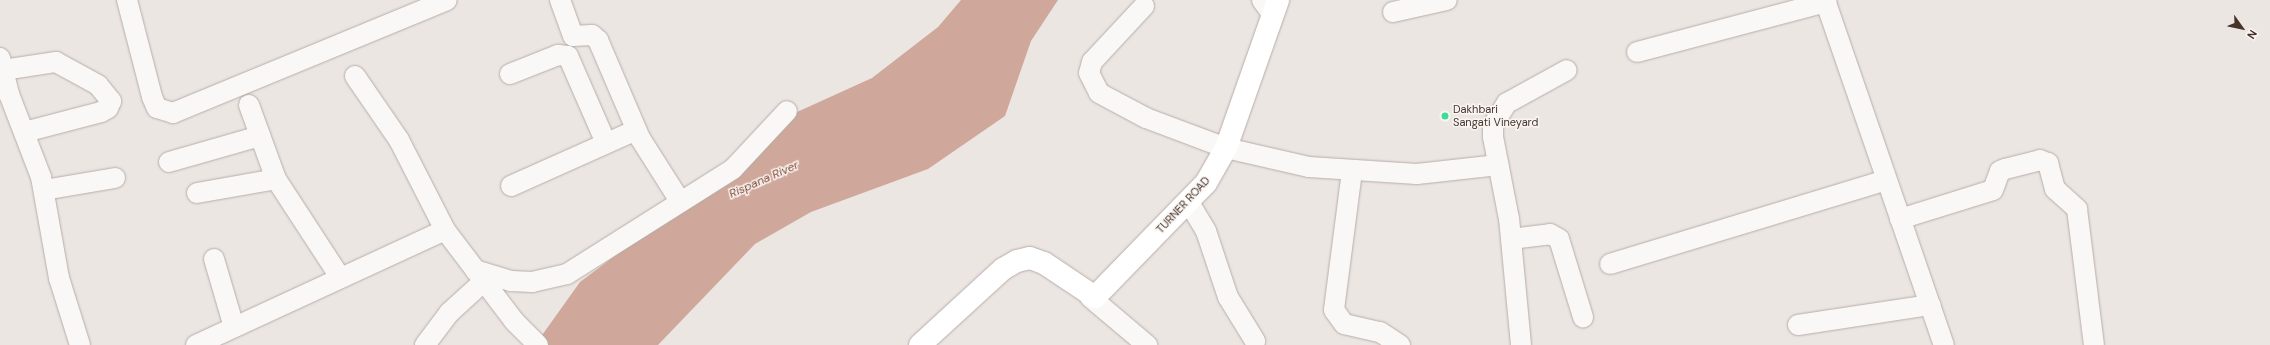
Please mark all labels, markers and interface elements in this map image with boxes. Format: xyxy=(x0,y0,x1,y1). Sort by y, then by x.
north arrow xyxy=(2222,8,2262,48)
text: N xyxy=(2244,27,2260,42)
place label: Dakhbari Sangati Vineyard xyxy=(1453,103,1538,129)
marker: Dakhbari Sangati Vineyard xyxy=(1440,111,1450,121)
water label: Rispana River xyxy=(727,158,801,202)
street label: TURNER ROAD xyxy=(1153,174,1213,236)

